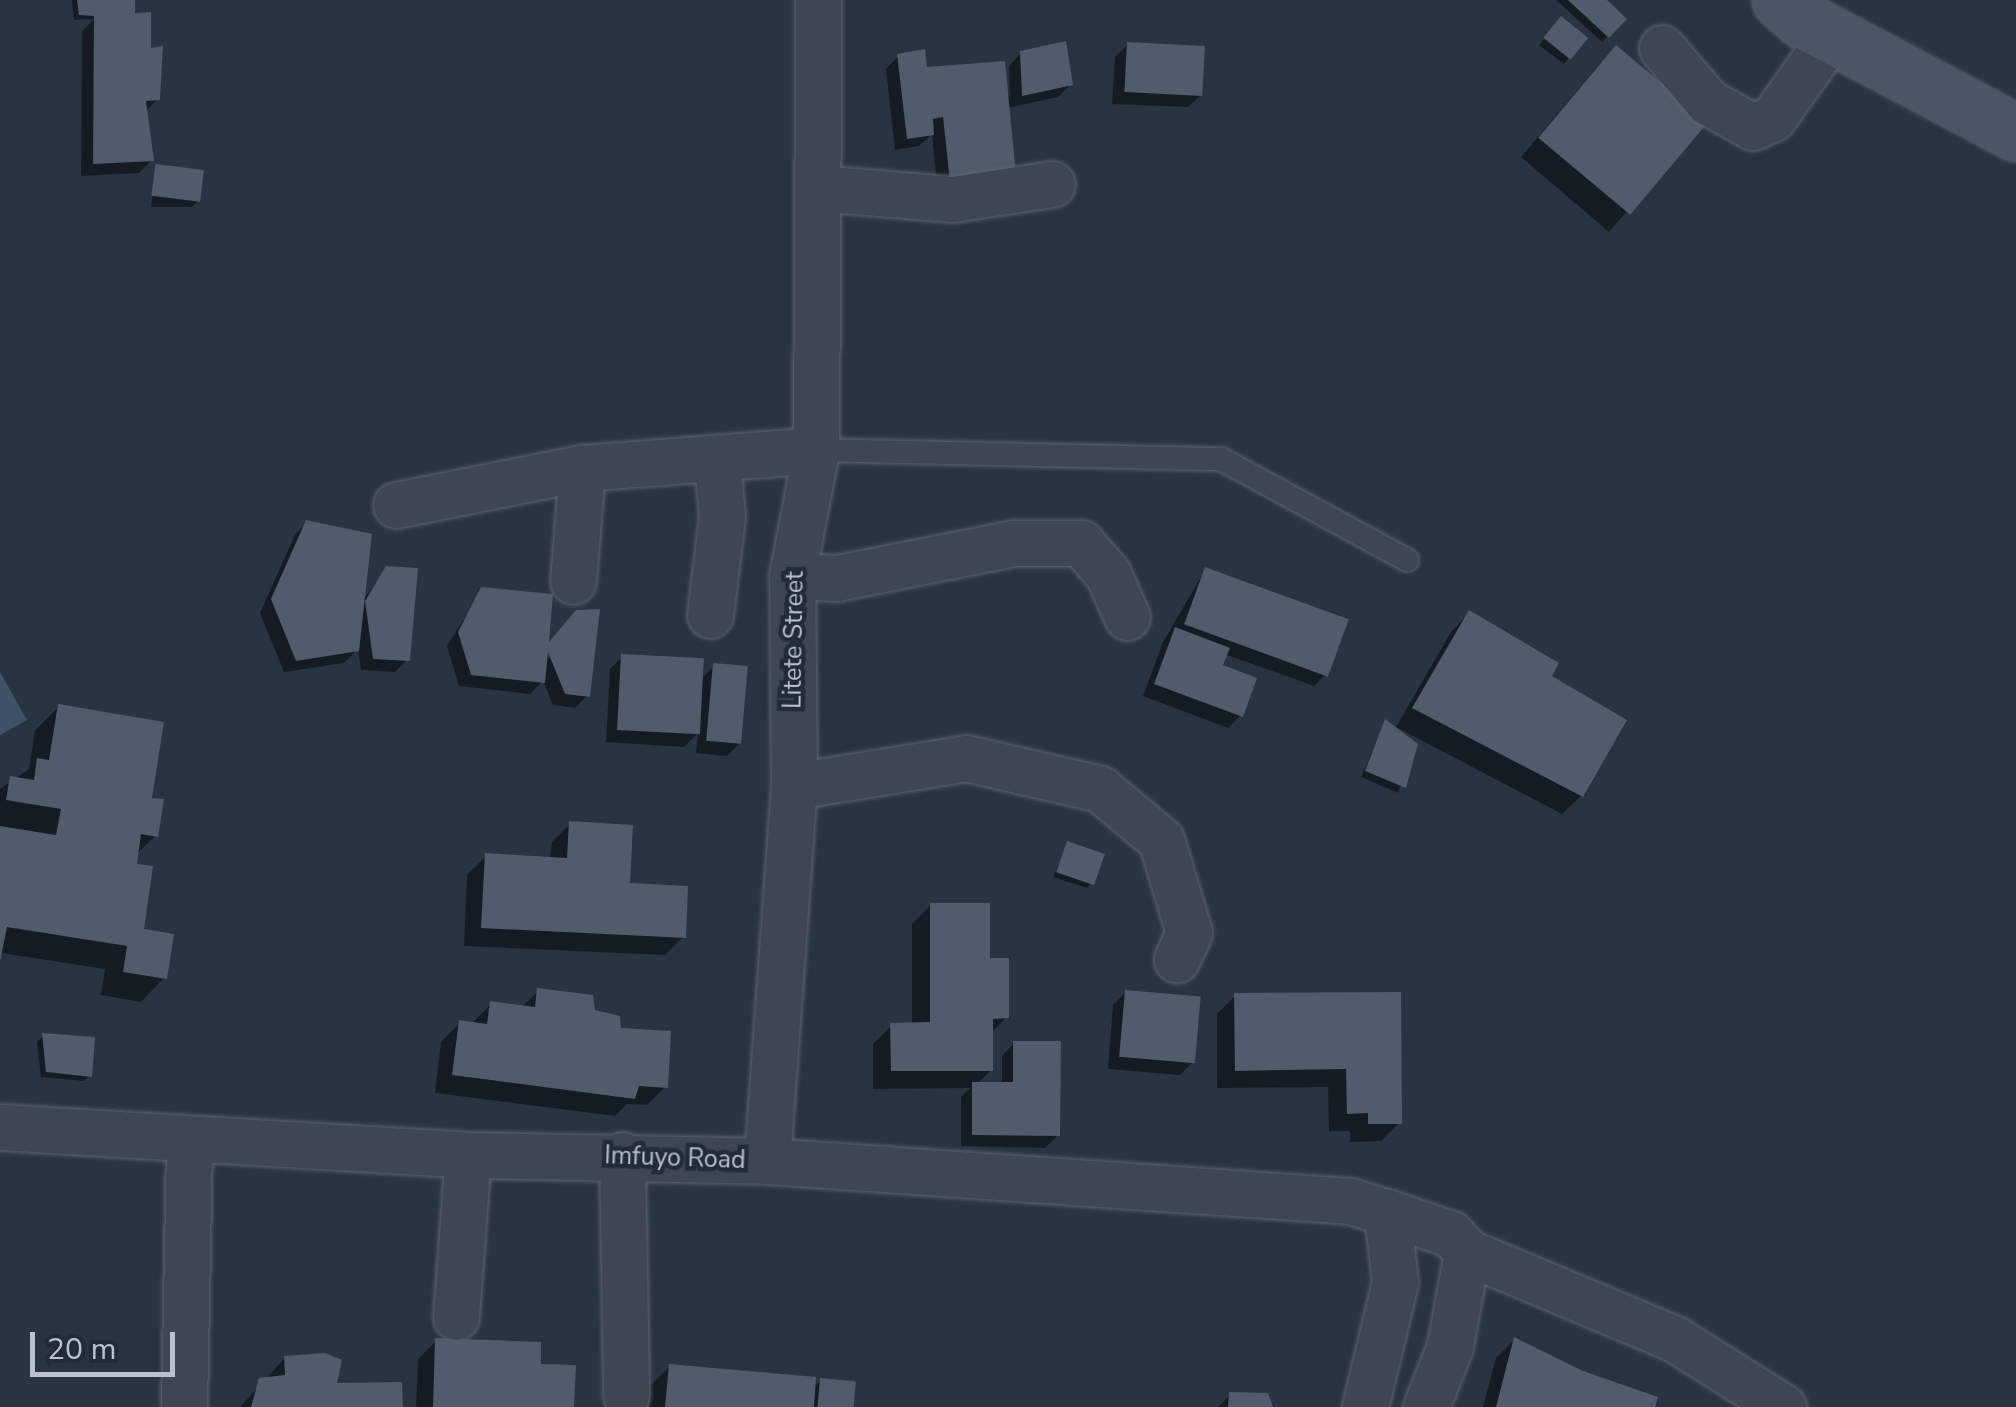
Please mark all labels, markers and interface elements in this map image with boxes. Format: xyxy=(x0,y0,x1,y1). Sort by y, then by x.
street label: Litete Street xyxy=(778,571,810,709)
street label: Imfuyo Road xyxy=(604,1141,746,1175)
scale bar xyxy=(35,1312,180,1374)
text: 20 m xyxy=(47,1329,116,1370)

